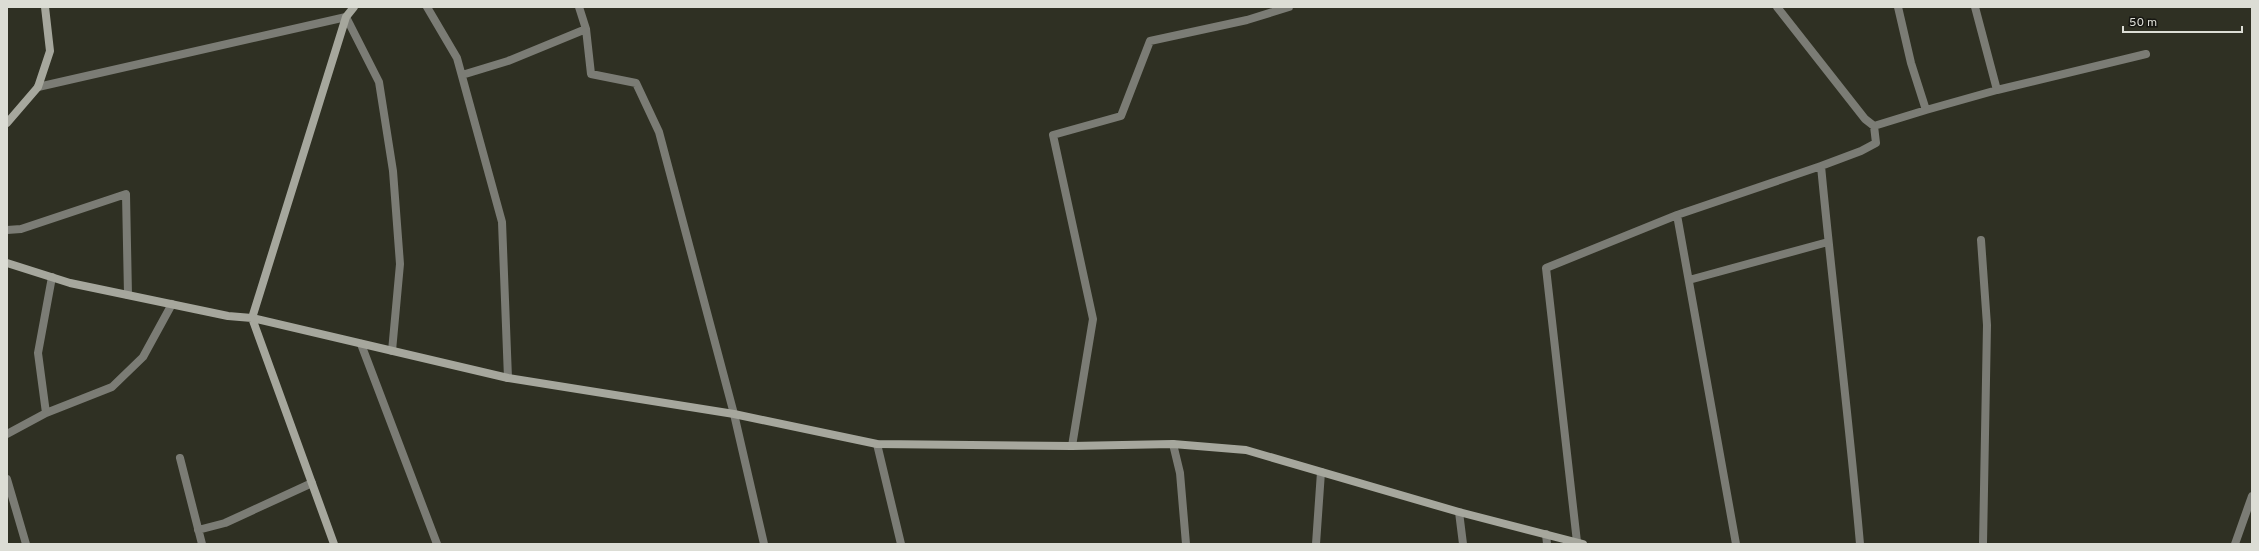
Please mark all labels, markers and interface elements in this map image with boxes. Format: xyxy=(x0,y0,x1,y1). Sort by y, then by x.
scale bar xyxy=(2123,8,2242,34)
text: 50 m xyxy=(2129,15,2157,31)

